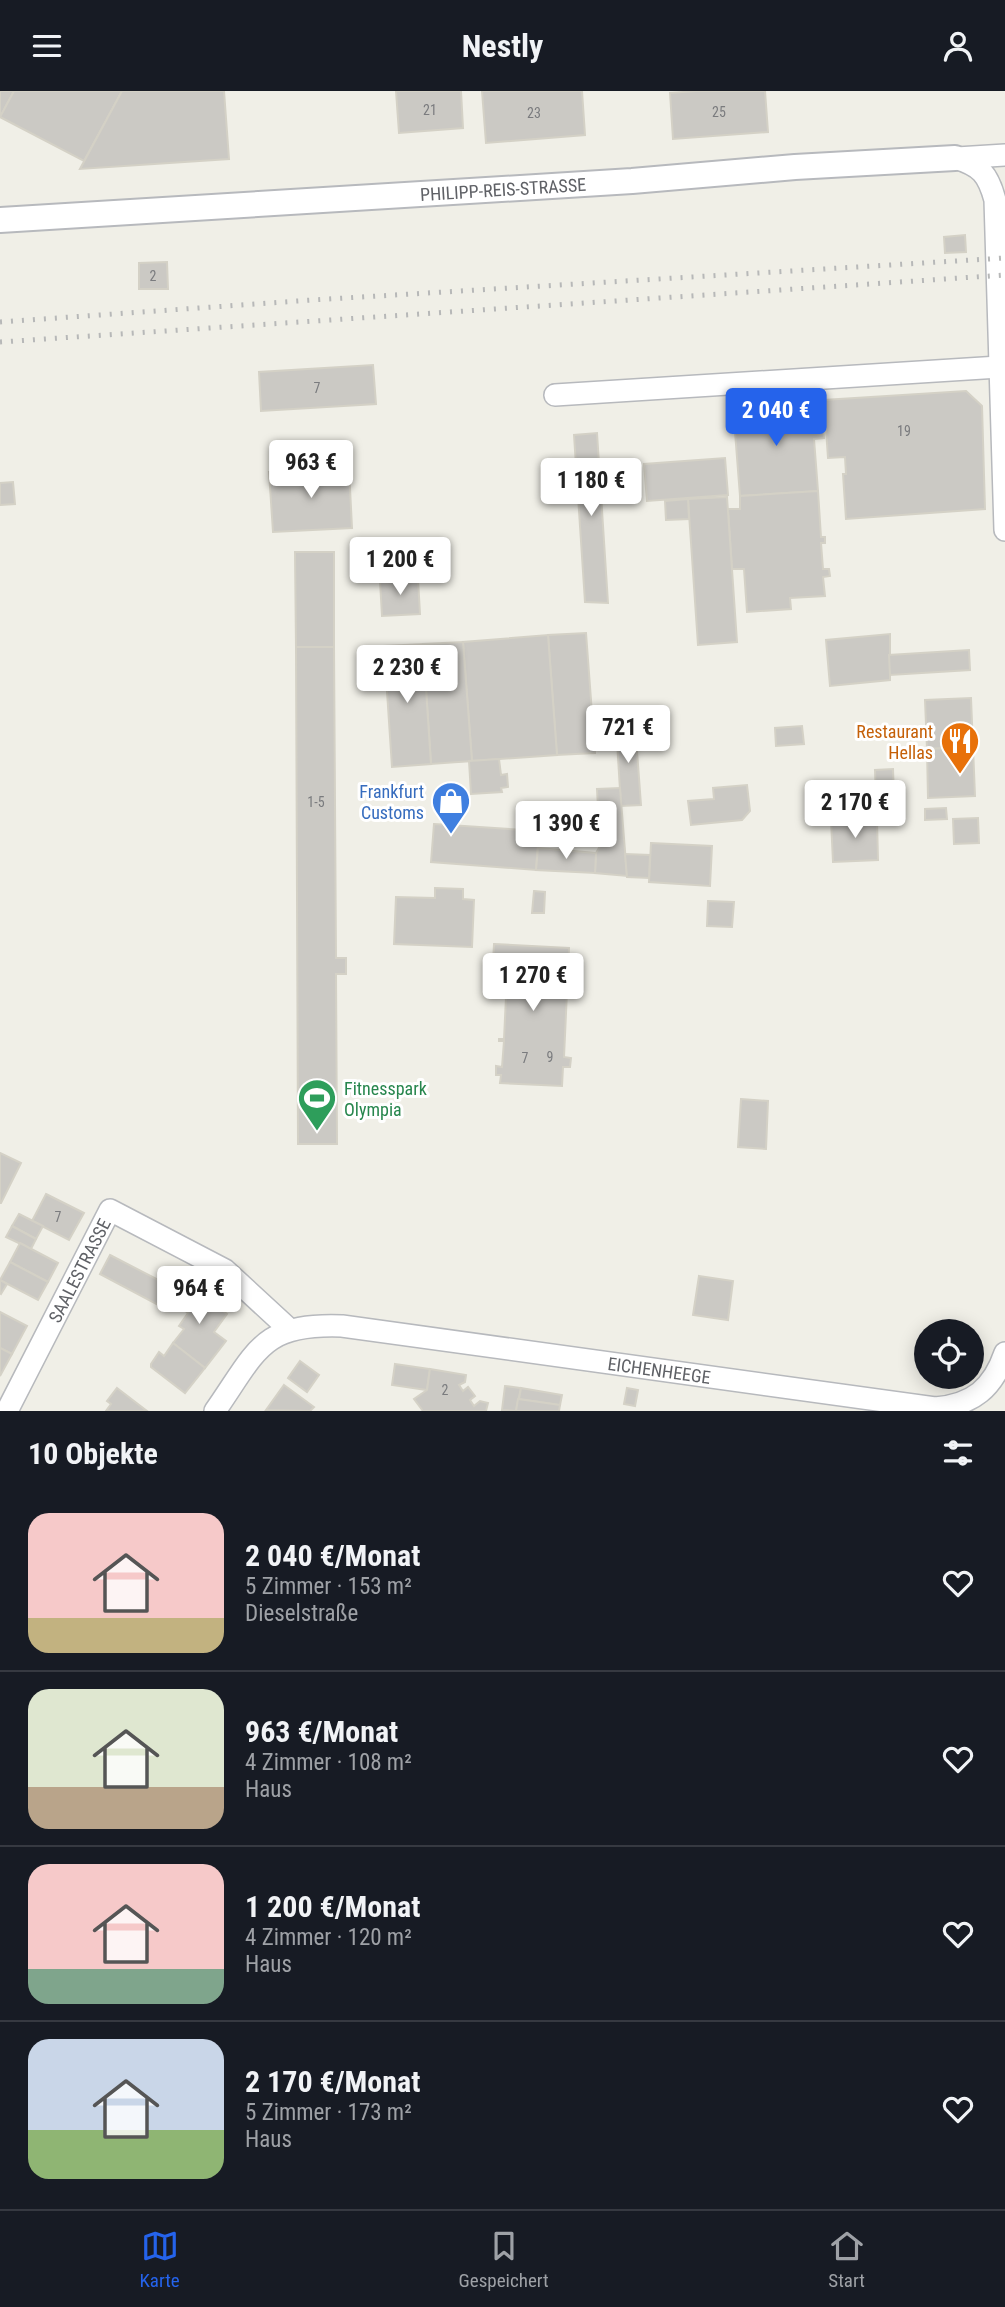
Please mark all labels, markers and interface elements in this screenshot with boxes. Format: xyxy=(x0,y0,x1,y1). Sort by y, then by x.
icon: menu xyxy=(28,27,66,65)
text: Nestly xyxy=(462,27,543,65)
icon: person xyxy=(939,27,977,65)
house number: 21 xyxy=(423,102,437,118)
house number: 25 xyxy=(712,104,726,120)
house number: 23 xyxy=(527,105,541,121)
street label: PHILIPP-REIS-STRASSE xyxy=(419,173,587,205)
house number: 2 xyxy=(150,268,157,284)
house number: 7 xyxy=(314,380,321,396)
pin: 2 040 € xyxy=(711,389,841,448)
text: 2 040 € xyxy=(742,397,810,424)
house number: 19 xyxy=(897,423,911,439)
pin: 963 € xyxy=(262,441,360,500)
text: 963 € xyxy=(285,449,337,476)
pin: 1 180 € xyxy=(526,459,656,518)
text: 1 180 € xyxy=(557,467,625,494)
pin: 1 200 € xyxy=(335,538,465,597)
text: 1 200 € xyxy=(366,546,434,573)
pin: 2 230 € xyxy=(342,645,472,705)
text: 2 230 € xyxy=(373,654,441,681)
pin: 721 € xyxy=(579,705,677,765)
text: 721 € xyxy=(602,714,654,741)
restaurant icon: Restaurant Hellas xyxy=(939,720,981,775)
place label: Restaurant Hellas xyxy=(856,721,933,763)
shop icon: Frankfurt Customs xyxy=(430,780,472,835)
place label: Frankfurt Customs xyxy=(359,781,424,823)
pin: 2 170 € xyxy=(790,781,920,840)
text: 2 170 € xyxy=(821,789,889,816)
house number: 1-5 xyxy=(307,794,325,810)
pin: 1 390 € xyxy=(501,801,631,861)
text: 1 390 € xyxy=(532,810,600,837)
pin: 1 270 € xyxy=(468,953,598,1013)
text: 1 270 € xyxy=(499,962,567,989)
house number: 9 xyxy=(547,1049,553,1065)
house number: 7 xyxy=(522,1050,529,1066)
sports icon: Fitnesspark Olympia xyxy=(296,1077,338,1132)
place label: Fitnesspark Olympia xyxy=(344,1078,427,1120)
house number: 7 xyxy=(55,1209,62,1225)
street label: SAALESTRASSE xyxy=(44,1215,114,1326)
pin: 964 € xyxy=(150,1267,248,1326)
text: 964 € xyxy=(173,1275,225,1302)
map controls xyxy=(914,1319,984,1389)
button: locate xyxy=(914,1319,984,1389)
street label: EICHENHEEGE xyxy=(606,1352,712,1387)
house number: 2 xyxy=(442,1382,449,1398)
icon: filters xyxy=(939,1434,977,1472)
text: 10 Objekte xyxy=(28,1436,158,1471)
text: 2 040 €/Monat xyxy=(245,1538,420,1573)
icon: home xyxy=(84,1541,168,1625)
icon: heart xyxy=(939,1564,977,1602)
text: 5 Zimmer · 153 m² xyxy=(245,1573,412,1600)
text: Dieselstraße xyxy=(245,1600,358,1627)
text: 963 €/Monat xyxy=(245,1714,398,1749)
icon: home xyxy=(84,1717,168,1801)
icon: heart xyxy=(939,1740,977,1778)
text: 4 Zimmer · 108 m² xyxy=(245,1749,412,1776)
text: Haus xyxy=(245,1776,292,1803)
text: 1 200 €/Monat xyxy=(245,1889,420,1924)
icon: home xyxy=(84,1892,168,1976)
icon: heart xyxy=(939,1915,977,1953)
text: 4 Zimmer · 120 m² xyxy=(245,1924,412,1951)
text: Haus xyxy=(245,1951,292,1978)
text: 2 170 €/Monat xyxy=(245,2064,420,2099)
icon: home xyxy=(84,2067,168,2151)
icon: heart xyxy=(939,2090,977,2128)
text: 5 Zimmer · 173 m² xyxy=(245,2099,412,2126)
text: Haus xyxy=(245,2126,292,2153)
tab: Karte xyxy=(139,2227,180,2292)
tab: Gespeichert xyxy=(459,2227,549,2292)
tab: Start xyxy=(828,2227,866,2292)

